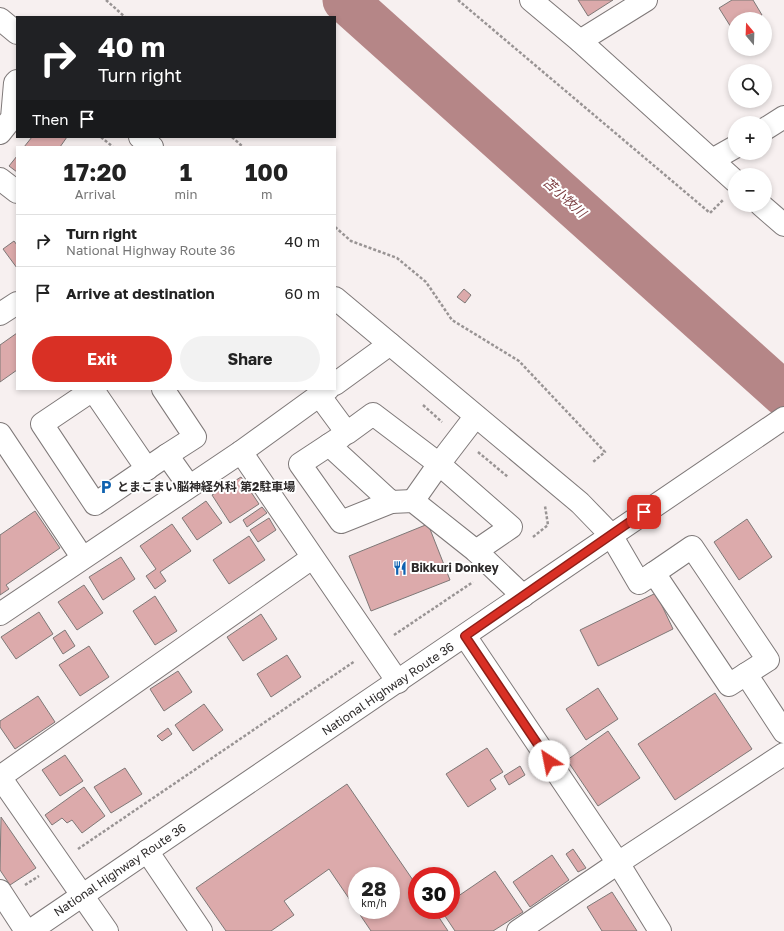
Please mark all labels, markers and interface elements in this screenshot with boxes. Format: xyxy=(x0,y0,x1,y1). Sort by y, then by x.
north arrow xyxy=(728,12,772,56)
map controls xyxy=(728,12,772,212)
text: 40 m xyxy=(98,30,165,63)
icon: right xyxy=(32,32,84,84)
text: Turn right xyxy=(98,64,182,86)
button: search xyxy=(728,64,772,108)
icon: arrive xyxy=(76,108,98,130)
text: Then xyxy=(32,110,68,128)
button: + xyxy=(728,116,772,160)
text: 17:20 xyxy=(64,157,127,186)
text: 1 xyxy=(180,157,192,186)
text: 100 xyxy=(245,157,288,186)
button: − xyxy=(728,168,772,212)
water label: 苫小牧川 xyxy=(540,174,591,222)
text: Arrival xyxy=(75,186,116,202)
text: min xyxy=(174,186,197,202)
text: m xyxy=(261,186,272,202)
text: Turn right xyxy=(66,224,137,242)
icon: right xyxy=(32,230,54,252)
text: 40 m xyxy=(285,232,320,250)
text: National Highway Route 36 xyxy=(66,242,235,258)
icon: arrive xyxy=(32,282,54,304)
text: Arrive at destination xyxy=(66,284,215,302)
text: 60 m xyxy=(285,284,320,302)
button: Exit xyxy=(32,336,172,382)
button: Share xyxy=(180,336,320,382)
parking icon: とまこまい脳神経外科 第2駐車場 xyxy=(98,479,114,495)
place label: とまこまい脳神経外科 第2駐車場 xyxy=(117,479,295,494)
pin xyxy=(627,495,661,529)
icon: arrive xyxy=(633,501,655,523)
restaurant icon: Bikkuri Donkey xyxy=(392,560,408,576)
place label: Bikkuri Donkey xyxy=(411,560,499,575)
street label: National Highway Route 36 xyxy=(319,639,457,738)
position arrow xyxy=(528,740,570,782)
street label: National Highway Route 36 xyxy=(51,820,189,919)
speed limit sign: 30 xyxy=(408,867,460,919)
text: 28 xyxy=(361,876,386,900)
text: km/h xyxy=(361,897,387,909)

